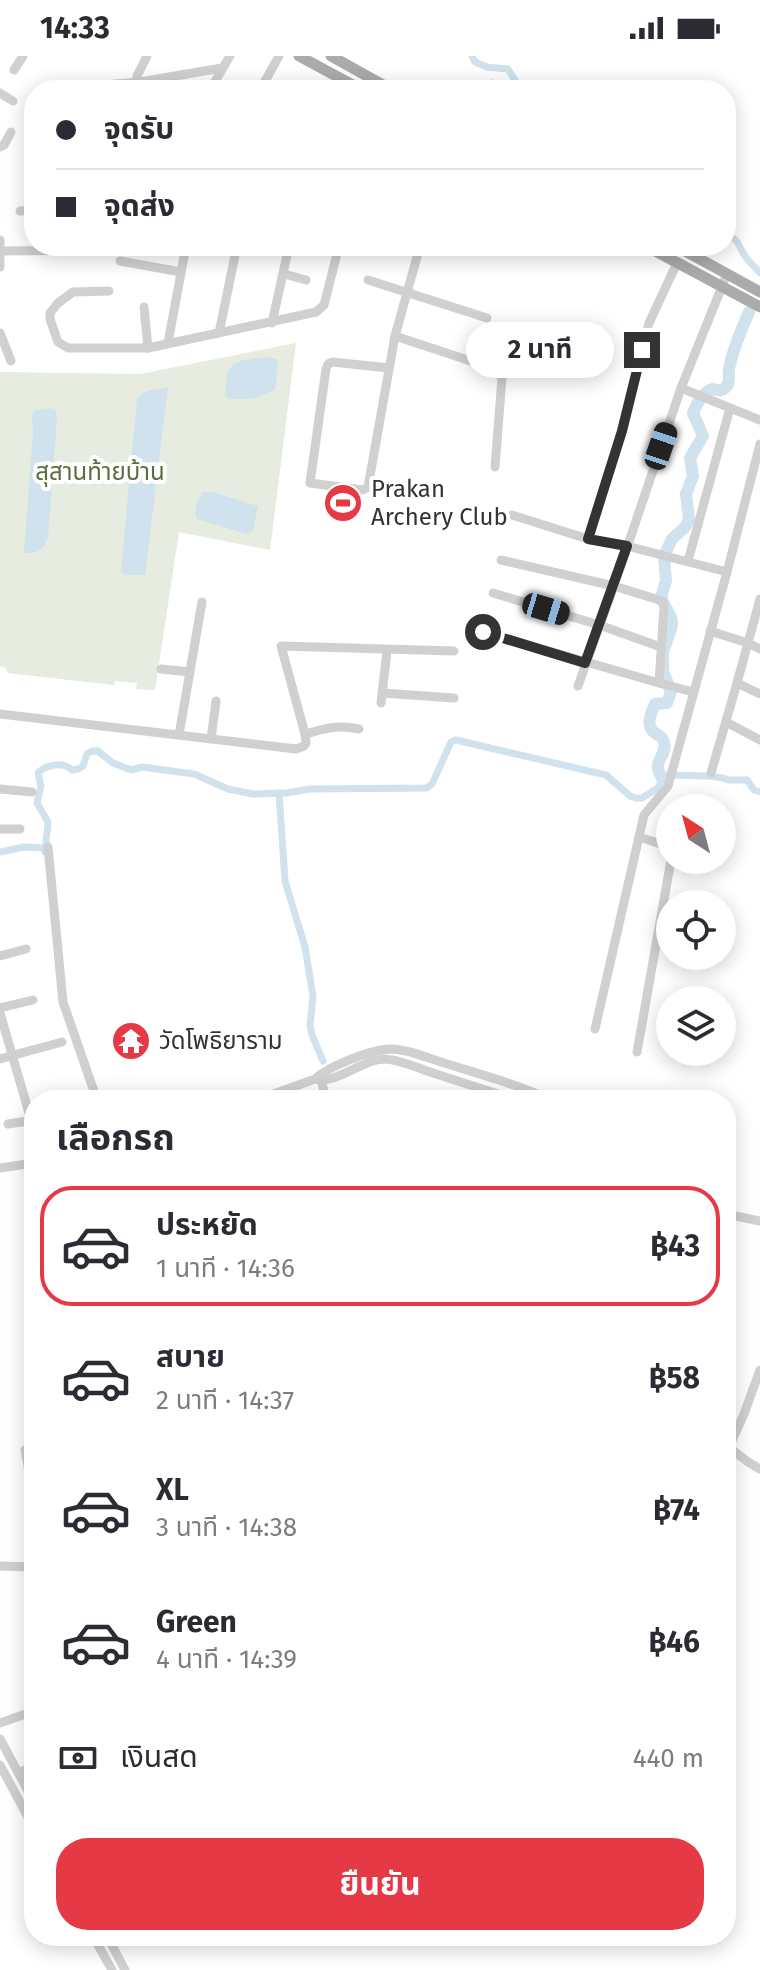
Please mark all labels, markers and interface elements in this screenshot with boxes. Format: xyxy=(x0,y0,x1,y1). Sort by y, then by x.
text: 14:33 xyxy=(40,10,110,46)
text: จุดรับ xyxy=(104,111,174,147)
text: จุดส่ง xyxy=(104,188,175,224)
callout: 2 นาที xyxy=(466,322,614,378)
route end xyxy=(624,332,660,368)
text: 2 นาที xyxy=(508,334,572,365)
car xyxy=(642,419,680,473)
park label: สุสานท้ายบ้าน xyxy=(35,458,165,487)
place label: Prakan Archery Club xyxy=(371,475,508,531)
sports icon: Prakan Archery Club xyxy=(322,482,364,524)
car xyxy=(520,591,572,627)
route start xyxy=(465,614,501,650)
north arrow xyxy=(656,794,736,874)
map controls xyxy=(656,794,736,1066)
button: locate xyxy=(656,890,736,970)
button: layers xyxy=(656,986,736,1066)
temple icon: วัดโพธิยาราม xyxy=(110,1020,152,1062)
place label: วัดโพธิยาราม xyxy=(159,1027,282,1055)
text: เลือกรถ xyxy=(56,1116,175,1160)
text: ประหยัด xyxy=(156,1207,258,1243)
icon: car xyxy=(60,1210,132,1282)
text: ฿43 xyxy=(650,1228,700,1264)
text: 1 นาที · 14:36 xyxy=(156,1253,295,1284)
text: สบาย xyxy=(156,1339,225,1375)
icon: car xyxy=(60,1342,132,1414)
text: ฿58 xyxy=(649,1360,700,1396)
text: 2 นาที · 14:37 xyxy=(156,1385,294,1416)
text: XL xyxy=(156,1472,189,1508)
icon: car xyxy=(60,1474,132,1546)
text: ฿74 xyxy=(653,1492,700,1528)
text: 3 นาที · 14:38 xyxy=(156,1512,297,1543)
text: Green xyxy=(156,1604,237,1640)
icon: car xyxy=(60,1606,132,1678)
text: ฿46 xyxy=(648,1624,700,1660)
text: 4 นาที · 14:39 xyxy=(156,1644,297,1675)
icon: cash xyxy=(56,1736,100,1780)
text: เงินสด xyxy=(120,1739,198,1775)
text: 440 m xyxy=(633,1743,704,1774)
button: ยืนยัน xyxy=(56,1838,704,1930)

